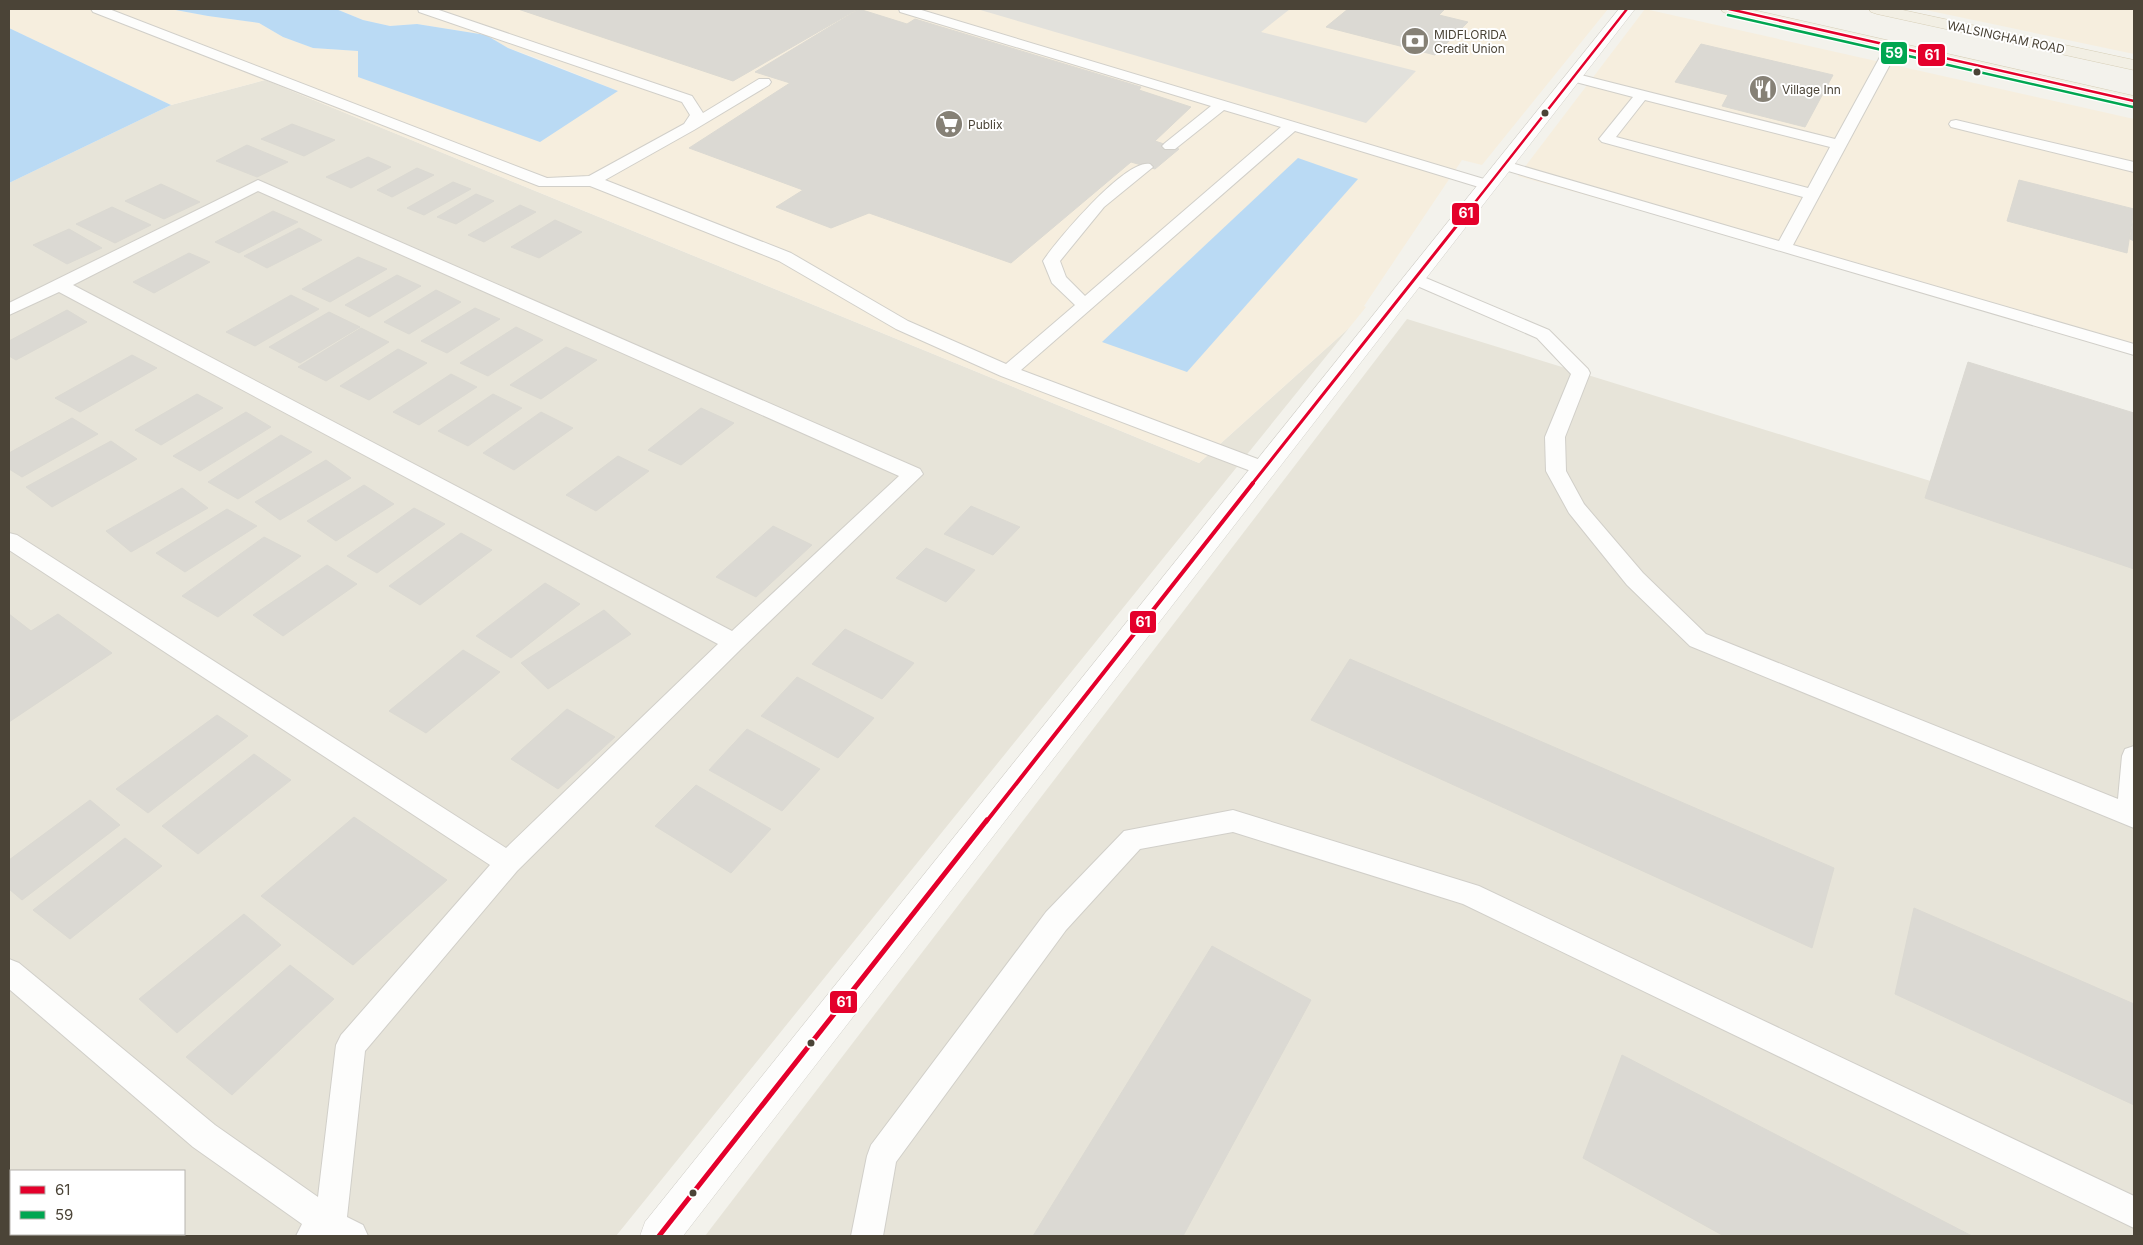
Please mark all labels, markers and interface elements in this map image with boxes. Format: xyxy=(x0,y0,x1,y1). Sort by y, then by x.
street label: WALSINGHAM ROAD xyxy=(1946,17,2066,57)
bank icon: MIDFLORIDA Credit Union xyxy=(1400,26,1430,56)
place label: MIDFLORIDA Credit Union xyxy=(1434,27,1507,56)
line badge: 59 xyxy=(1880,41,1908,65)
line badge: 61 xyxy=(1917,43,1946,67)
text: 59 xyxy=(1885,44,1903,61)
text: 61 xyxy=(1924,46,1940,63)
unlabelled marker xyxy=(1972,67,1982,77)
restaurant icon: Village Inn xyxy=(1748,74,1778,104)
place label: Village Inn xyxy=(1782,82,1841,97)
unlabelled marker xyxy=(1540,108,1550,118)
supermarket icon: Publix xyxy=(934,109,964,139)
place label: Publix xyxy=(968,117,1003,132)
line badge: 61 xyxy=(1451,202,1480,226)
text: 61 xyxy=(1458,204,1474,221)
line badge: 61 xyxy=(1129,610,1157,634)
text: 61 xyxy=(1135,613,1151,630)
line badge: 61 xyxy=(829,990,858,1014)
text: 61 xyxy=(836,993,852,1010)
unlabelled marker xyxy=(806,1038,816,1048)
legend xyxy=(10,1170,185,1235)
text: 61 xyxy=(55,1180,70,1199)
unlabelled marker xyxy=(688,1188,698,1198)
text: 59 xyxy=(55,1205,73,1224)

